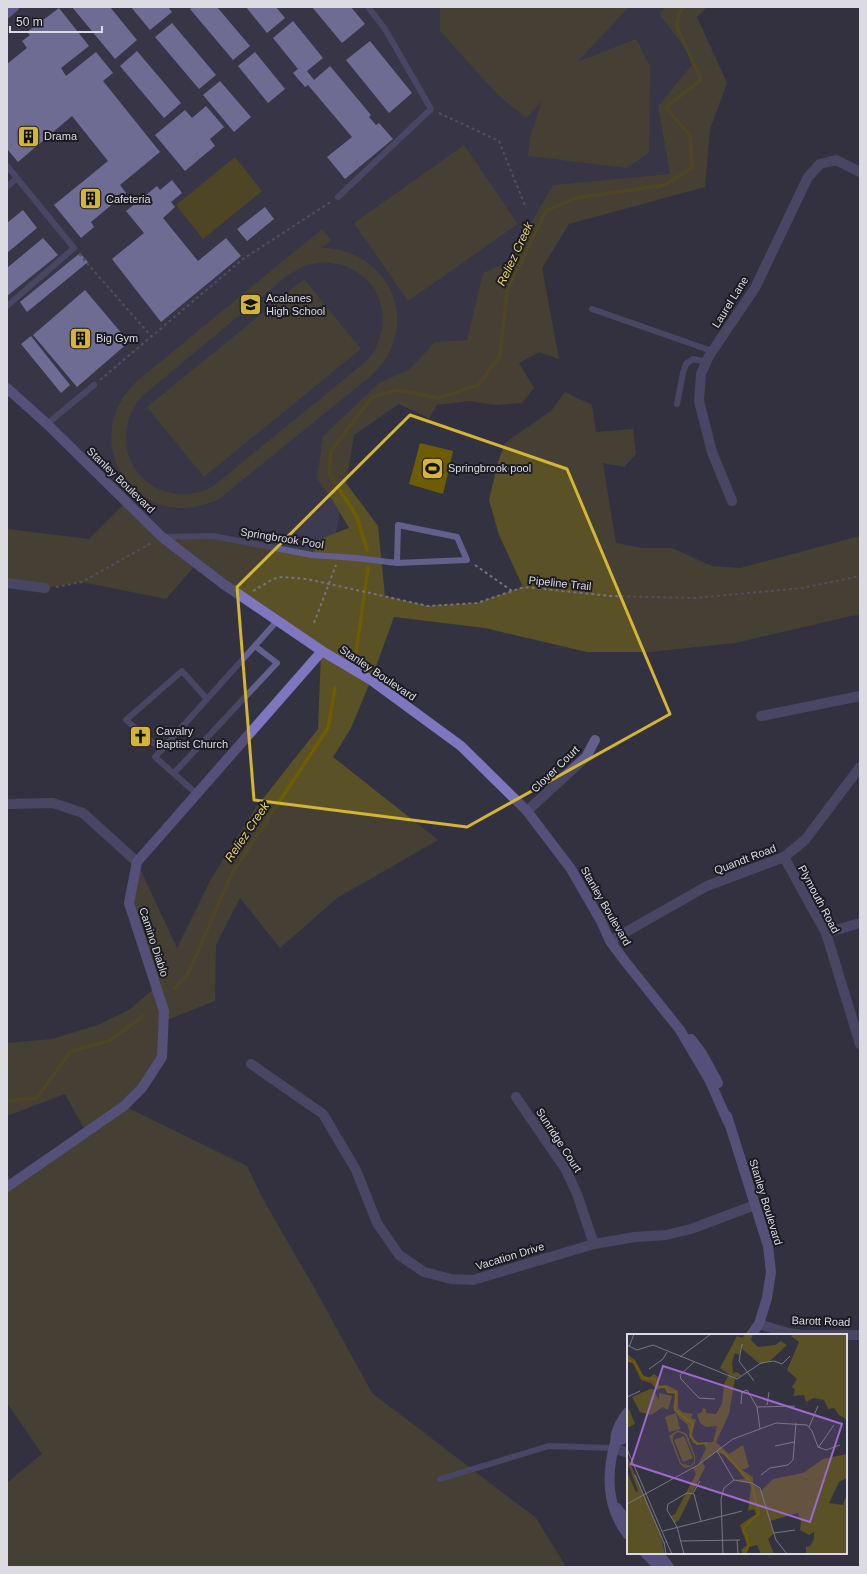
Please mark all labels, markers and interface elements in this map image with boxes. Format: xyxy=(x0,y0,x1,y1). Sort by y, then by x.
scale bar xyxy=(10,8,102,34)
text: 50 m xyxy=(16,15,43,29)
building icon: Drama xyxy=(15,123,41,149)
place label: Drama xyxy=(44,130,78,142)
building icon: Cafeteria xyxy=(77,186,103,212)
place label: Cafeteria xyxy=(106,193,152,205)
water label: Reliez Creek xyxy=(494,219,536,288)
street label: Laurel Lane xyxy=(710,274,750,330)
school or university icon: Acalanes High School xyxy=(237,291,263,317)
place label: Acalanes High School xyxy=(266,292,325,317)
building icon: Big Gym xyxy=(68,325,94,351)
place label: Big Gym xyxy=(96,332,138,344)
street label: Stanley Boulevard xyxy=(85,445,157,515)
sports icon: Springbrook pool xyxy=(419,455,445,481)
place label: Springbrook pool xyxy=(448,462,531,474)
street label: Springbrook Pool xyxy=(239,525,325,551)
street label: Pipeline Trail xyxy=(528,574,592,592)
street label: Stanley Boulevard xyxy=(338,643,418,703)
church icon: Cavalry Baptist Church xyxy=(128,724,154,750)
place label: Cavalry Baptist Church xyxy=(156,725,228,750)
street label: Clover Court xyxy=(529,743,581,795)
water label: Reliez Creek xyxy=(222,799,273,864)
street label: Quandt Road xyxy=(712,842,778,876)
street label: Plymouth Road xyxy=(796,863,842,935)
street label: Stanley Boulevard xyxy=(578,864,634,948)
street label: Camino Diablo xyxy=(137,906,171,978)
street label: Sunridge Court xyxy=(534,1106,584,1174)
street label: Stanley Boulevard xyxy=(747,1158,785,1246)
street label: Vacation Drive xyxy=(474,1240,546,1272)
street label: Barott Road xyxy=(791,1314,851,1328)
inset map xyxy=(627,1334,847,1554)

